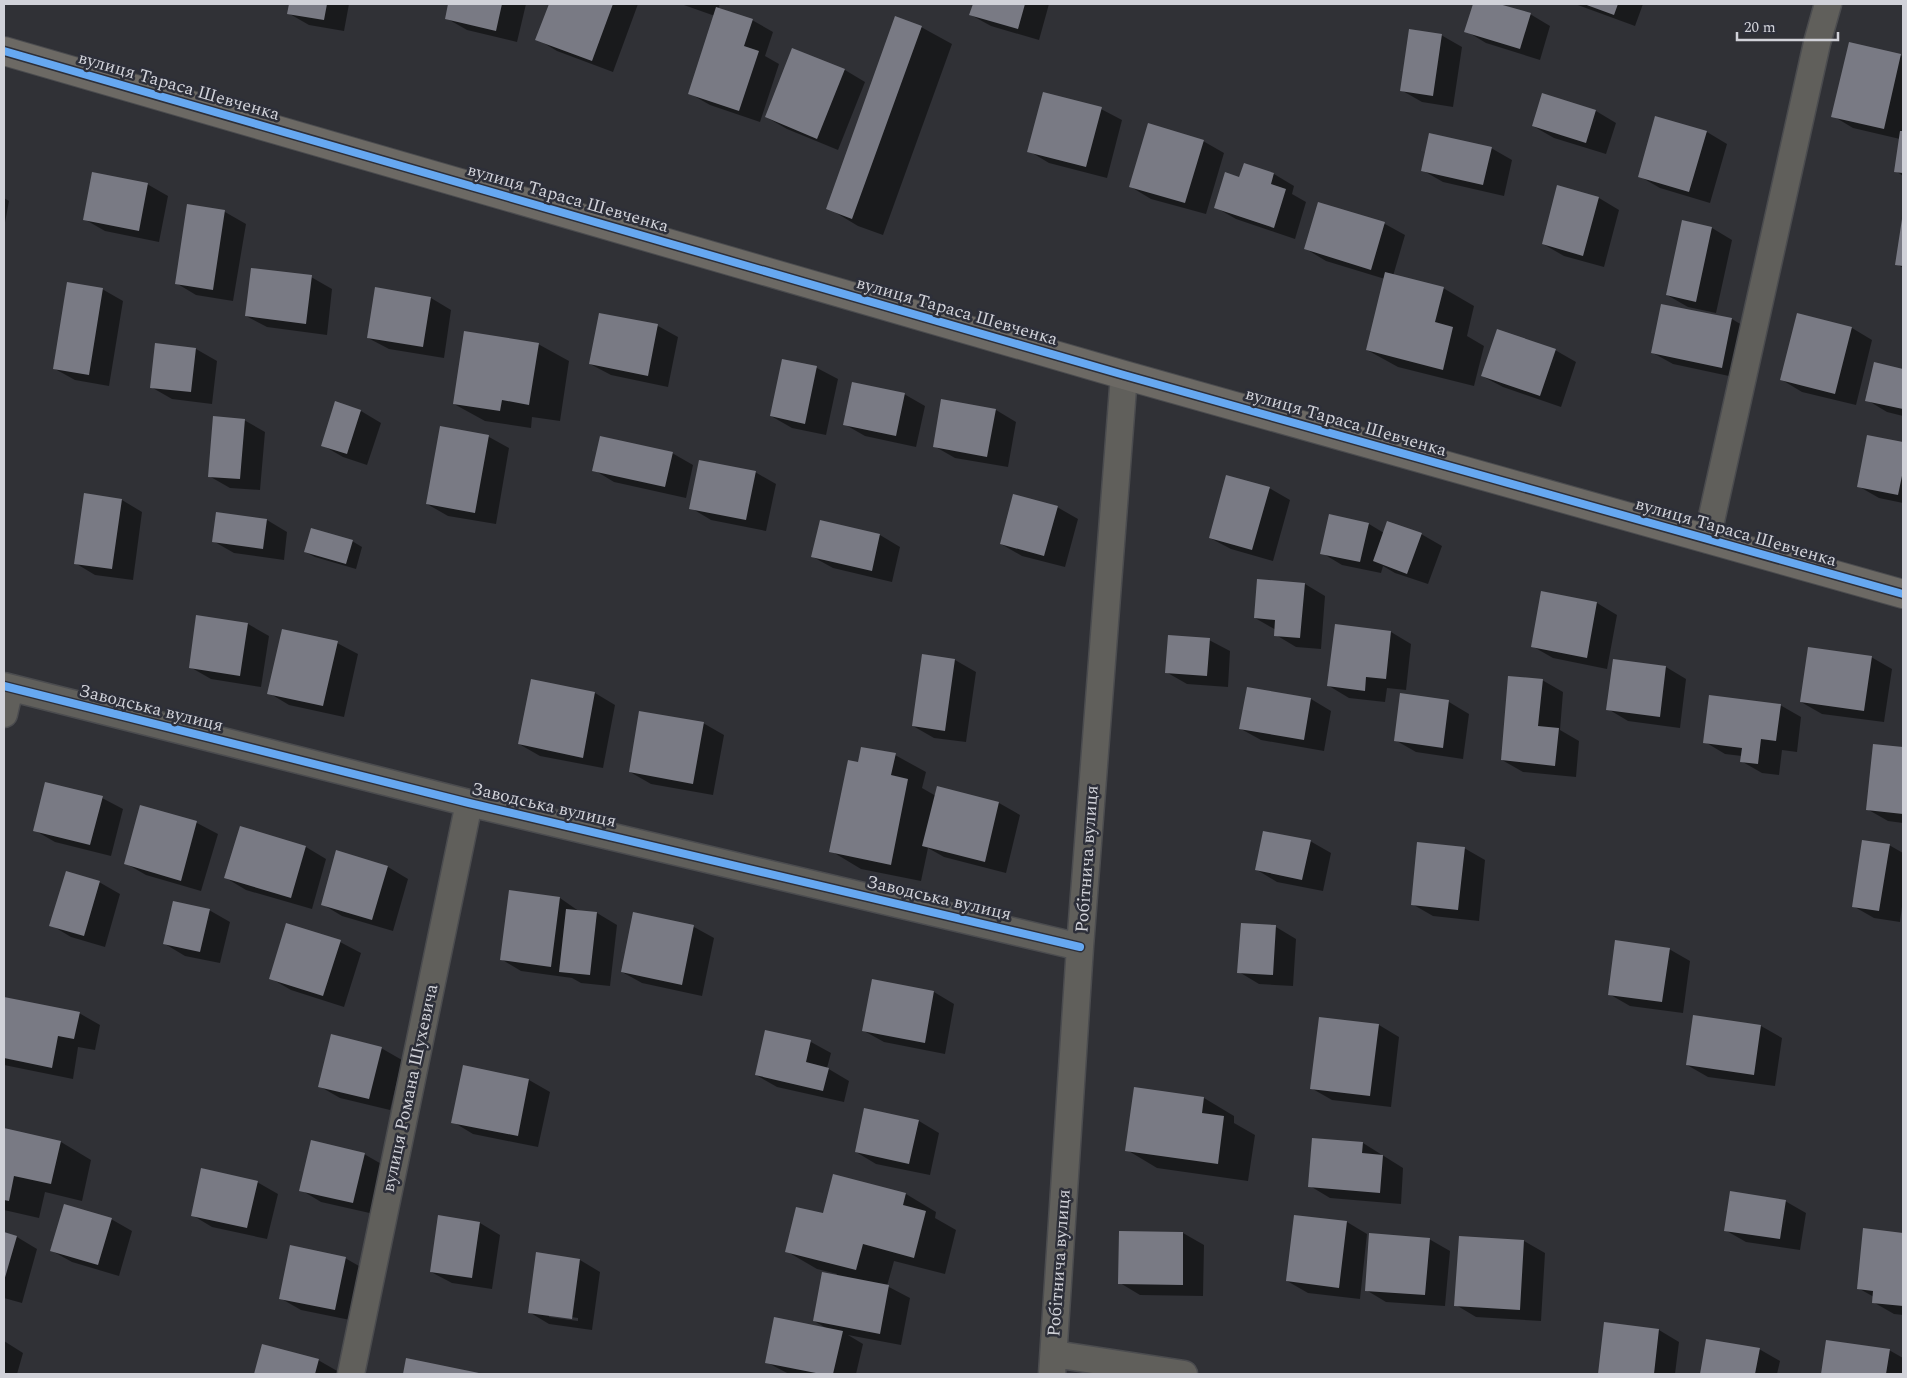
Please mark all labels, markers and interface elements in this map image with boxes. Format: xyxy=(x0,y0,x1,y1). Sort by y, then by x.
scale bar xyxy=(1737,10,1838,42)
text: 20 m xyxy=(1744,16,1776,39)
street label: вулиця Тараса Шевченка xyxy=(75,44,283,128)
street label: вулиця Тараса Шевченка xyxy=(464,156,672,240)
street label: вулиця Тараса Шевченка xyxy=(853,269,1061,353)
street label: вулиця Тараса Шевченка xyxy=(1242,380,1450,464)
street label: вулиця Тараса Шевченка xyxy=(1632,490,1840,574)
street label: Заводська вулиця xyxy=(76,677,226,739)
street label: Заводська вулиця xyxy=(469,775,619,835)
street label: Робітнича вулиця xyxy=(1068,784,1106,934)
street label: Заводська вулиця xyxy=(864,868,1014,928)
street label: вулиця Романа Шухевича xyxy=(375,981,445,1195)
street label: Робітнича вулиця xyxy=(1040,1188,1078,1338)

